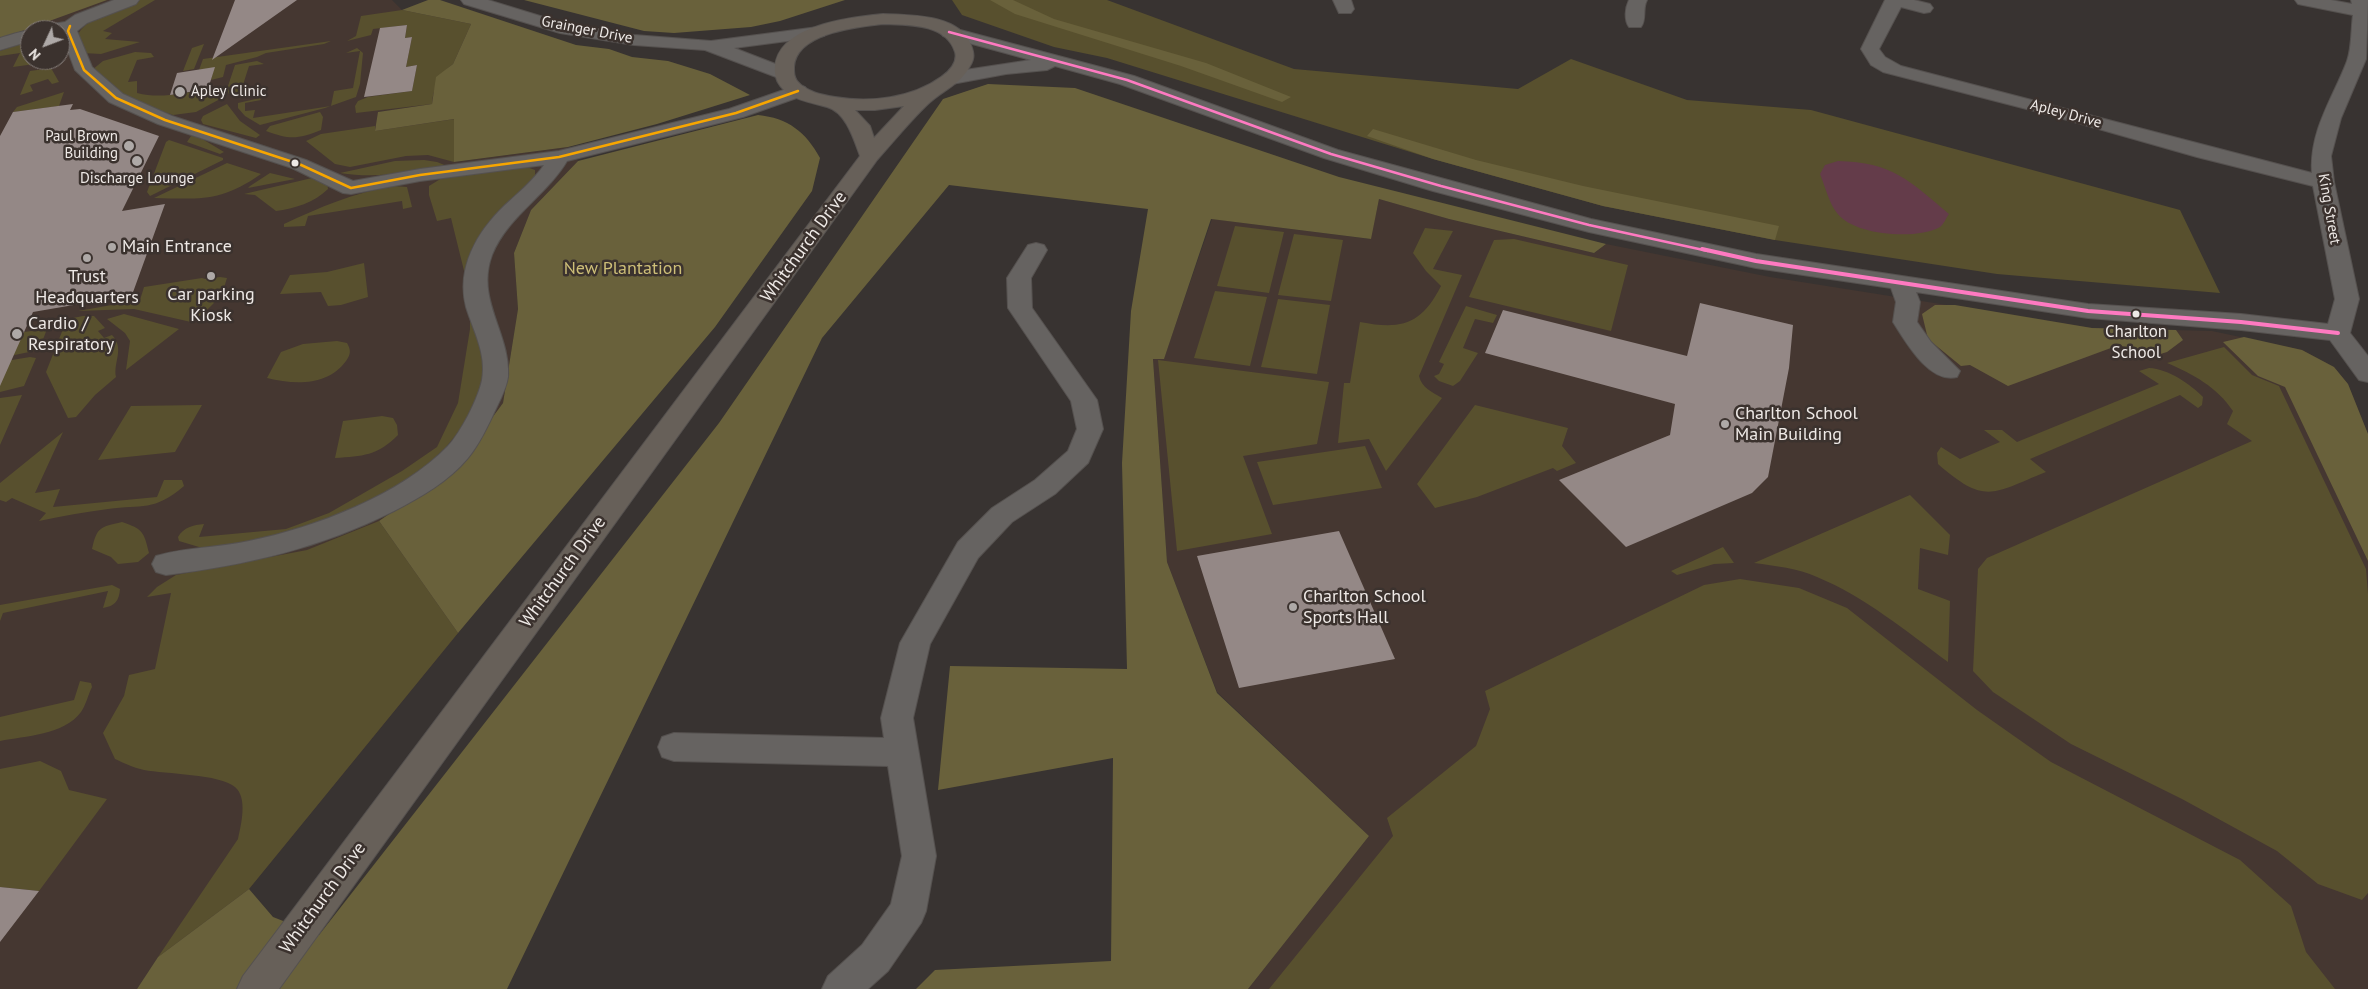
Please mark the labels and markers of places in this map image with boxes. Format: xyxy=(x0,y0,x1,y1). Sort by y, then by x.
place label: Apley Clinic xyxy=(191,83,267,101)
marker: Apley Clinic xyxy=(173,85,187,99)
place label: Paul Brown Building xyxy=(45,128,118,163)
marker: Paul Brown Building xyxy=(122,139,136,153)
marker: Discharge Lounge xyxy=(130,154,144,168)
unlabelled marker xyxy=(290,158,300,168)
place label: Discharge Lounge xyxy=(80,170,194,188)
place label: Main Entrance xyxy=(122,236,232,258)
marker: Main Entrance xyxy=(106,241,118,253)
marker: Trust Headquarters xyxy=(81,252,93,264)
place label: Trust Headquarters xyxy=(35,266,139,308)
marker: Car parking Kiosk xyxy=(205,270,217,282)
place label: Car parking Kiosk xyxy=(167,284,255,326)
marker: Charlton School xyxy=(2131,309,2141,319)
place label: Cardio / Respiratory xyxy=(28,313,114,356)
place label: Charlton School xyxy=(2105,322,2167,362)
marker: Cardio / Respiratory xyxy=(10,327,24,341)
place label: Charlton School Main Building xyxy=(1735,403,1858,446)
marker: Charlton School Main Building xyxy=(1719,418,1731,430)
place label: Charlton School Sports Hall xyxy=(1303,586,1426,628)
marker: Charlton School Sports Hall xyxy=(1287,601,1299,613)

